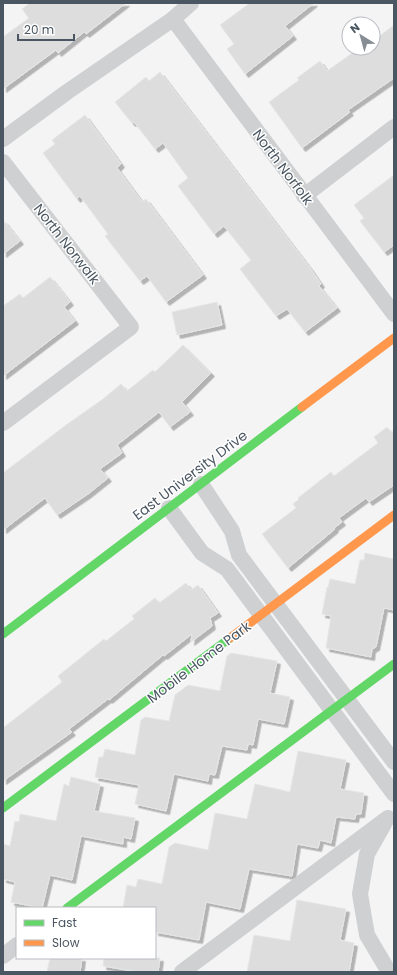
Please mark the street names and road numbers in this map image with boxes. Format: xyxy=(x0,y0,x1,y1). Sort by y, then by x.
street label: North Norfolk xyxy=(248,125,319,210)
street label: North Norwalk xyxy=(29,199,105,289)
street label: East University Drive xyxy=(128,425,252,525)
street label: Mobile Home Park xyxy=(143,616,256,708)

